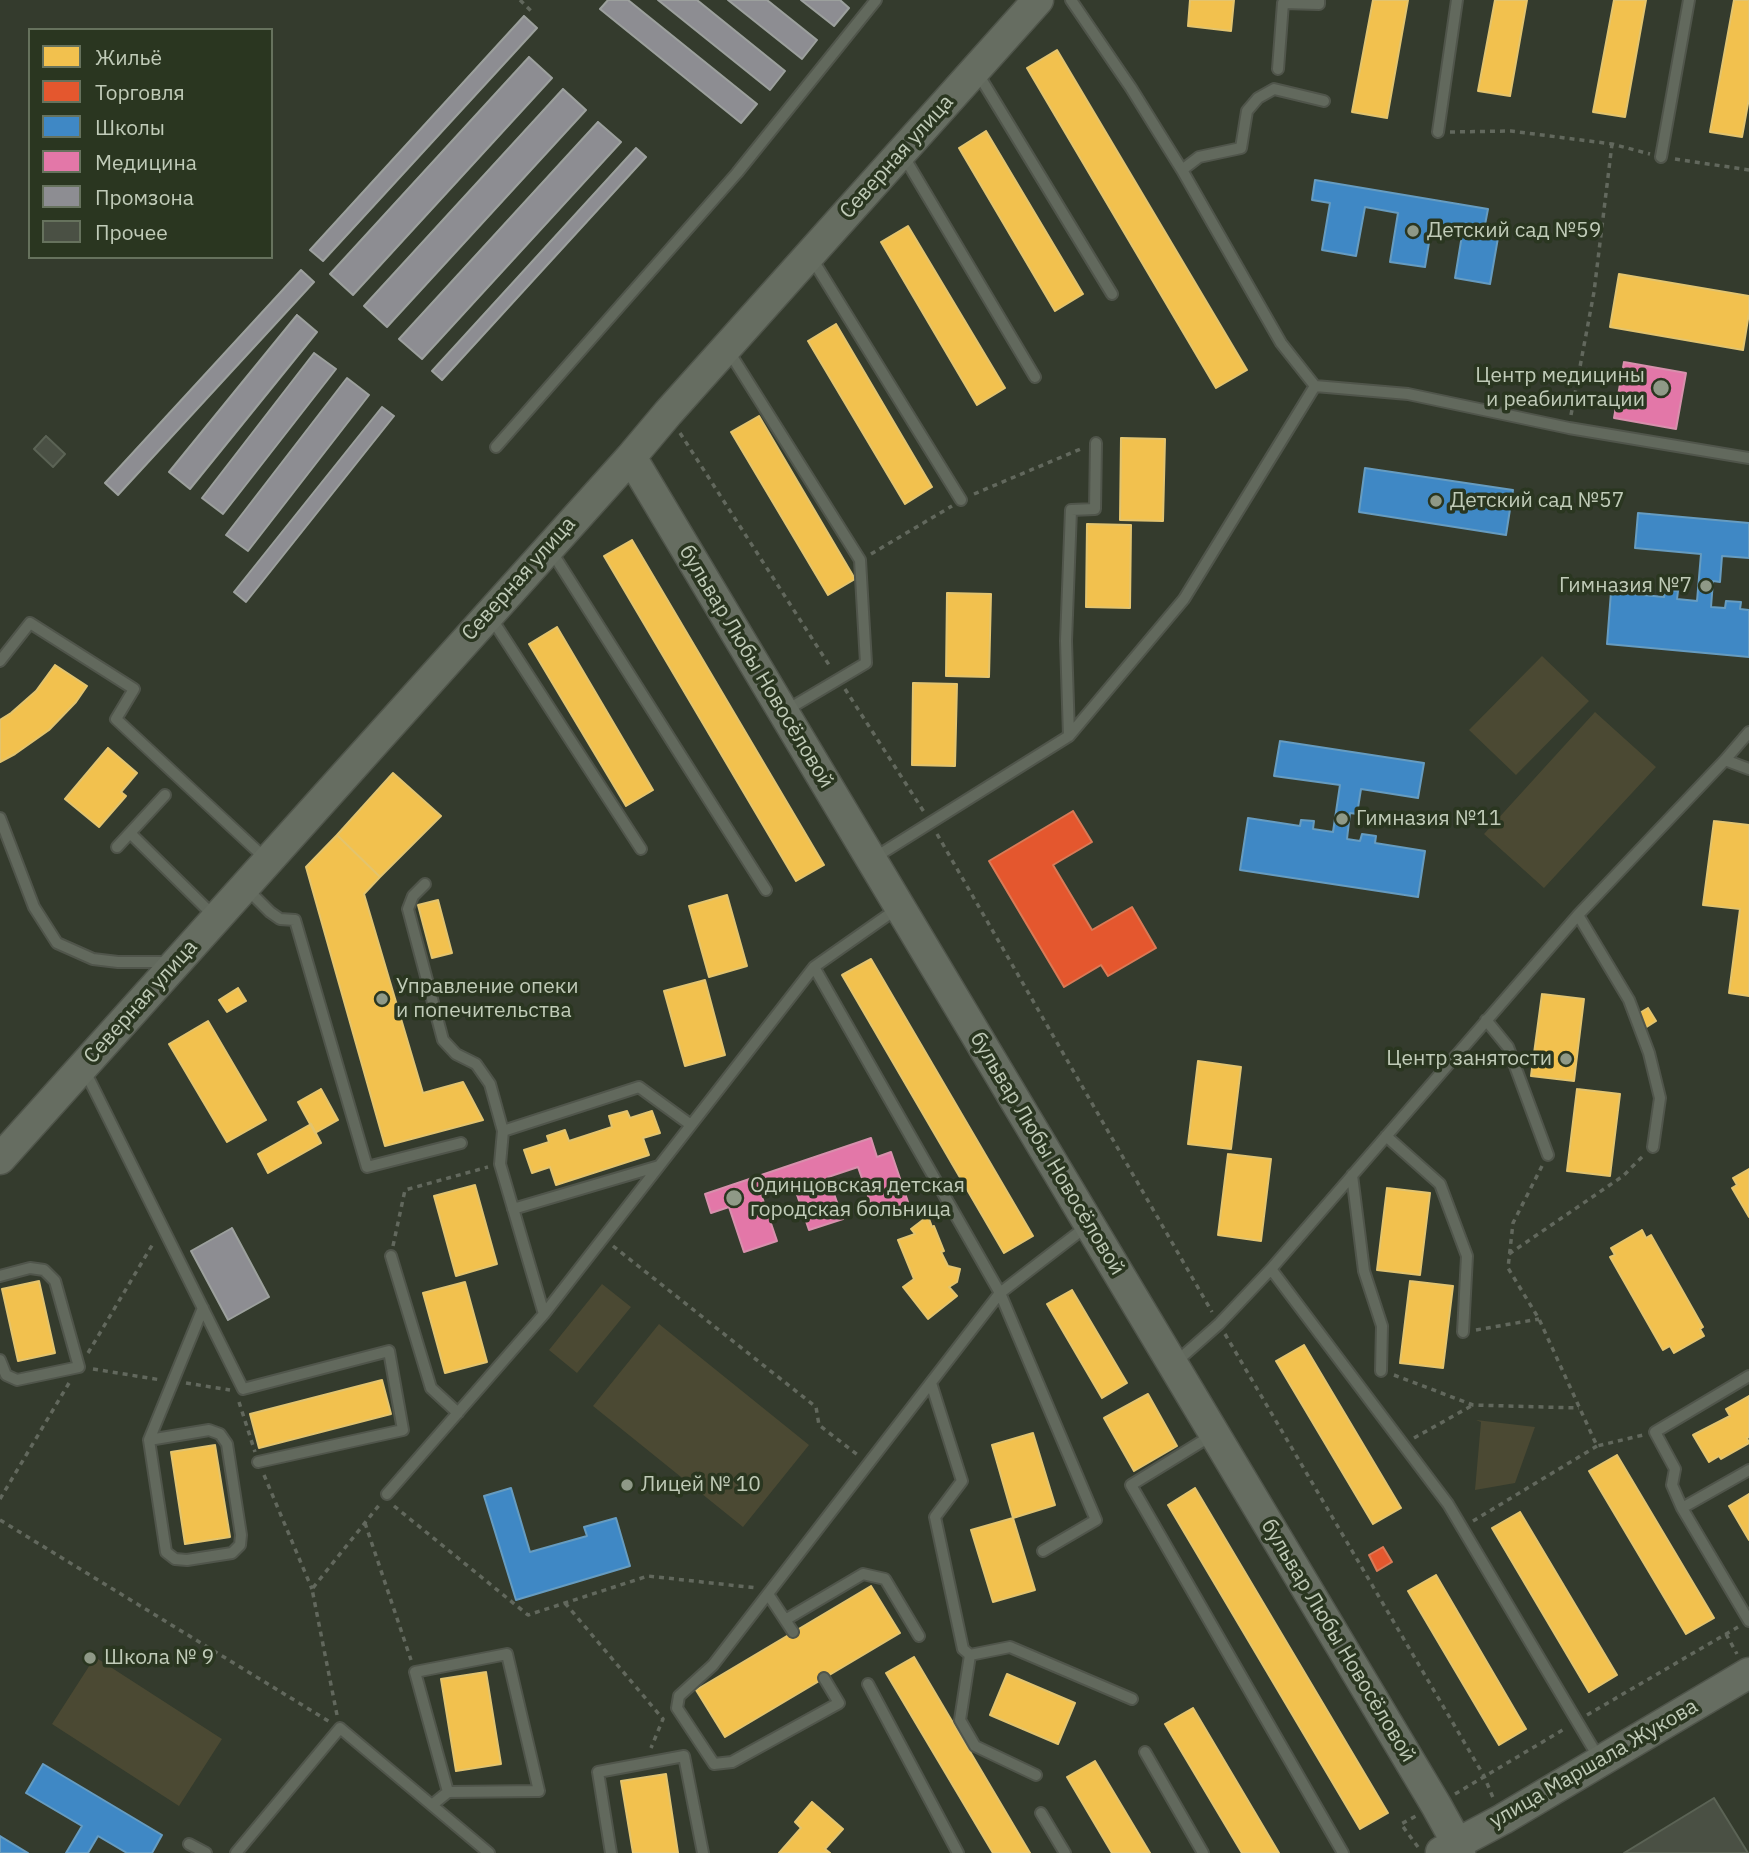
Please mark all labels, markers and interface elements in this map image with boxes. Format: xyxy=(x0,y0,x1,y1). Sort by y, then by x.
legend xyxy=(28,28,273,259)
text: Жильё xyxy=(95,43,162,71)
text: Торговля xyxy=(95,78,185,106)
street label: Северная улица xyxy=(835,90,959,224)
text: Школы xyxy=(95,113,165,141)
text: Медицина xyxy=(95,148,197,176)
text: Промзона xyxy=(95,183,194,211)
text: Прочее xyxy=(95,218,168,246)
place label: Детский сад №59 xyxy=(1427,218,1601,244)
marker: Детский сад №59 xyxy=(1405,223,1421,239)
place label: Центр медицины и реабилитации xyxy=(1475,363,1645,413)
marker: Центр медицины и реабилитации xyxy=(1651,378,1671,398)
place label: Детский сад №57 xyxy=(1450,488,1624,514)
marker: Детский сад №57 xyxy=(1428,493,1444,509)
street label: Северная улица xyxy=(457,512,581,646)
street label: бульвар Любы Новосёловой xyxy=(673,541,839,793)
place label: Гимназия №7 xyxy=(1559,573,1692,599)
marker: Гимназия №7 xyxy=(1698,578,1714,594)
place label: Гимназия №11 xyxy=(1356,806,1502,832)
marker: Гимназия №11 xyxy=(1334,811,1350,827)
street label: Северная улица xyxy=(79,935,203,1069)
place label: Управление опеки и попечительства xyxy=(396,974,579,1024)
marker: Управление опеки и попечительства xyxy=(374,991,390,1007)
street label: бульвар Любы Новосёловой xyxy=(964,1028,1130,1280)
place label: Центр занятости xyxy=(1386,1046,1552,1072)
marker: Центр занятости xyxy=(1558,1051,1574,1067)
place label: Одинцовская детская городская больница xyxy=(750,1173,965,1223)
marker: Одинцовская детская городская больница xyxy=(724,1188,744,1208)
place label: Лицей № 10 xyxy=(641,1472,761,1498)
marker: Лицей № 10 xyxy=(619,1477,635,1493)
street label: бульвар Любы Новосёловой xyxy=(1255,1515,1421,1767)
place label: Школа № 9 xyxy=(104,1645,214,1671)
marker: Школа № 9 xyxy=(82,1650,98,1666)
street label: улица Маршала Жукова xyxy=(1485,1694,1703,1834)

